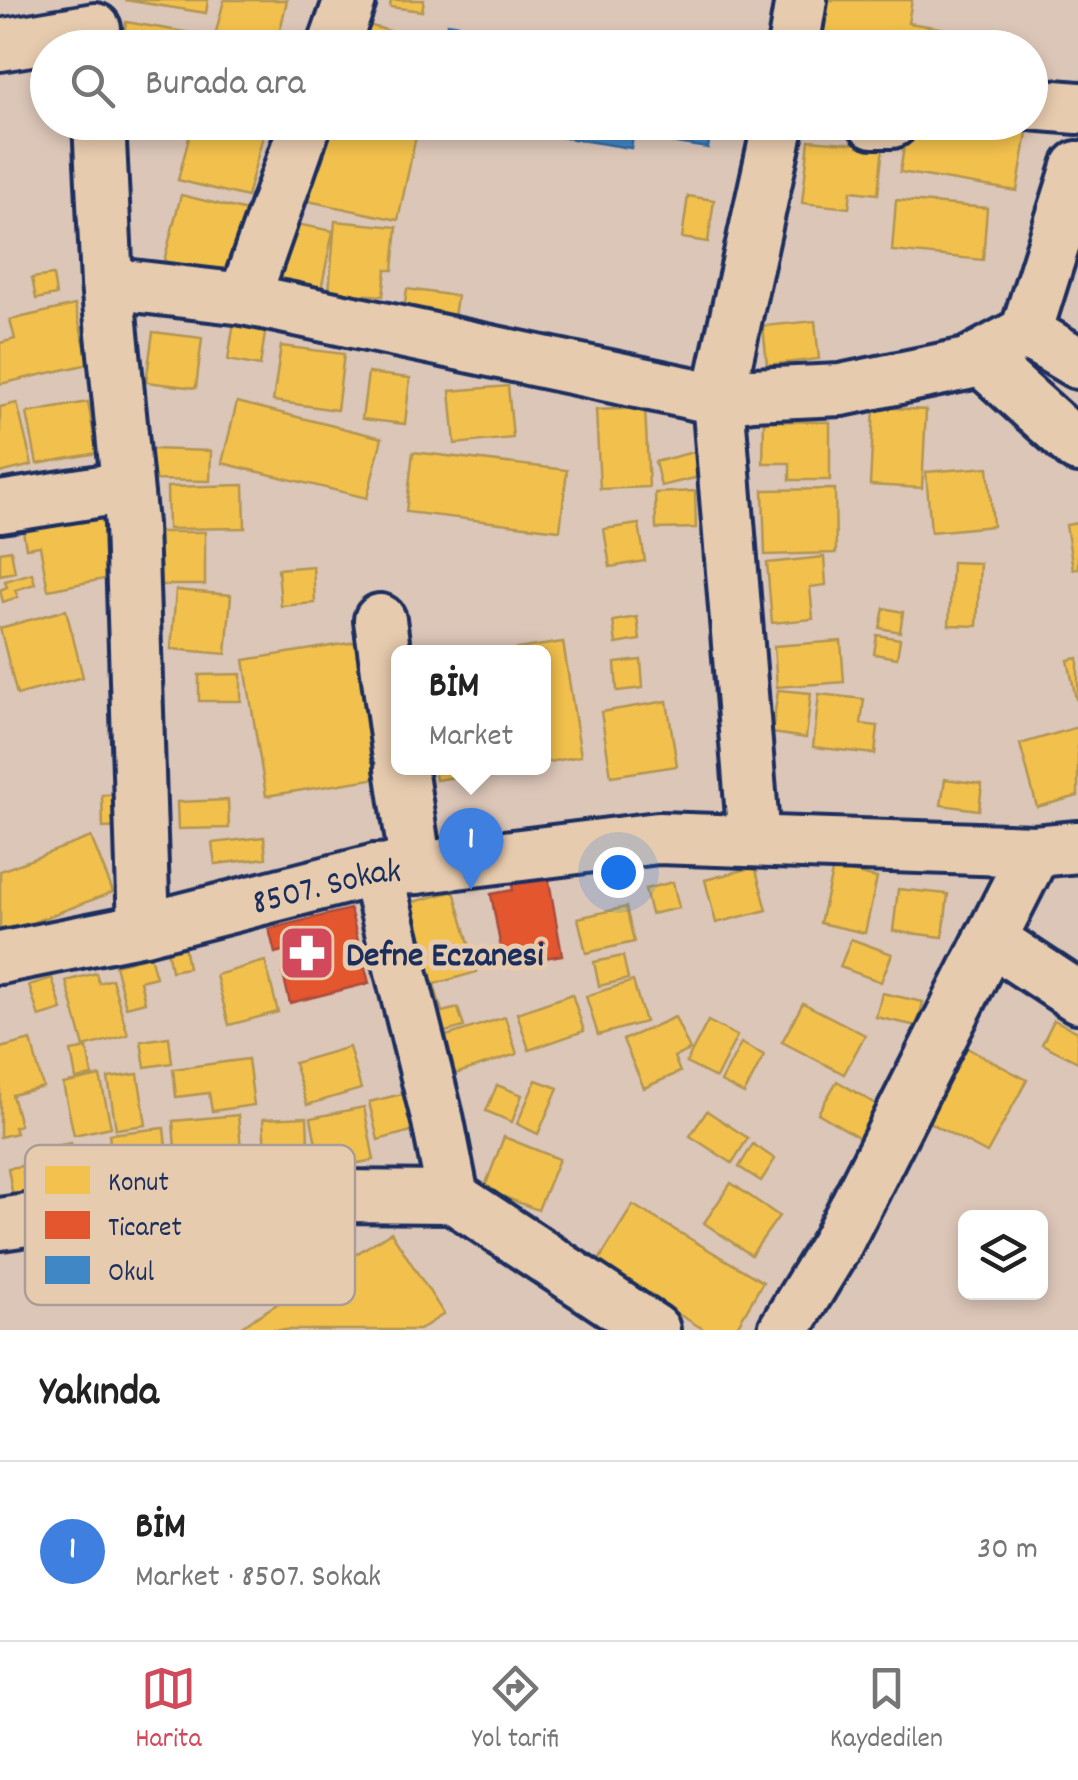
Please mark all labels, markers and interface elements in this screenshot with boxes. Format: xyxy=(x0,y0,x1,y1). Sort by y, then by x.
search box xyxy=(30,30,1048,140)
icon: search xyxy=(65,58,120,113)
text: Burada ara xyxy=(145,58,305,113)
popup xyxy=(391,645,551,775)
text: BİM xyxy=(429,660,480,715)
text: Market xyxy=(429,715,513,761)
pin: 1 xyxy=(438,808,504,890)
your location xyxy=(593,847,644,898)
street label: 8507. Sokak xyxy=(247,849,403,931)
pharmacy icon: Defne Eczanesi xyxy=(277,923,337,983)
place label: Defne Eczanesi xyxy=(346,933,544,983)
legend xyxy=(25,1145,355,1305)
text: Konut xyxy=(108,1165,169,1205)
text: Ticaret xyxy=(108,1210,182,1250)
map controls xyxy=(958,1210,1048,1300)
button: layers xyxy=(958,1210,1048,1300)
text: Okul xyxy=(108,1255,155,1295)
text: Yakında xyxy=(40,1365,159,1425)
text: BİM xyxy=(135,1501,186,1556)
text: 1 xyxy=(69,1528,76,1574)
text: 30 m xyxy=(977,1528,1038,1574)
text: Market · 8507. Sokak xyxy=(135,1556,381,1602)
tab: Harita xyxy=(135,1661,202,1761)
tab: Yol tarifi xyxy=(472,1661,560,1761)
tab: Kaydedilen xyxy=(830,1661,943,1761)

